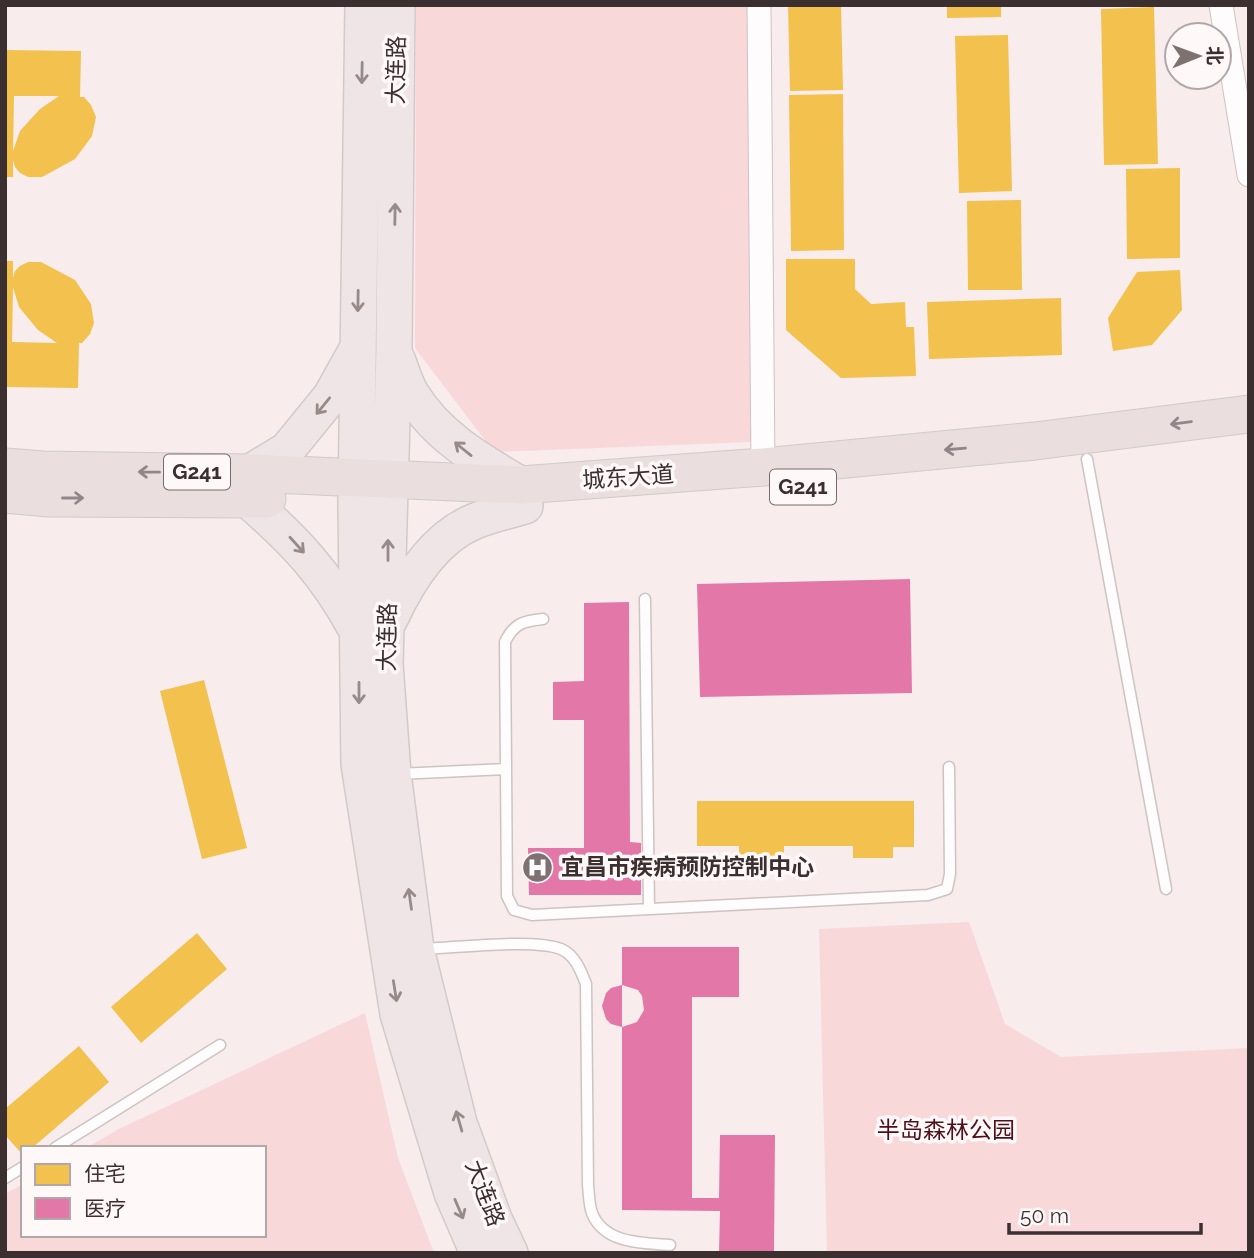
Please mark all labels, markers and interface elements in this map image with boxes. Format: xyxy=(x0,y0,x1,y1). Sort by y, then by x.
north arrow xyxy=(1163,21,1233,91)
street label: 大连路 xyxy=(381,35,410,105)
text: 北 xyxy=(1204,46,1226,65)
one-way arrow xyxy=(355,62,369,85)
one-way arrow xyxy=(388,203,402,226)
one-way arrow xyxy=(351,289,365,312)
one-way arrow xyxy=(315,397,330,415)
one-way arrow xyxy=(1170,416,1193,429)
one-way arrow xyxy=(454,441,472,457)
one-way arrow xyxy=(944,442,967,455)
road number: G241 xyxy=(164,454,230,490)
street label: 城东大道 xyxy=(581,460,675,493)
one-way arrow xyxy=(138,465,161,479)
road number: G241 xyxy=(770,470,836,504)
one-way arrow xyxy=(62,491,85,505)
one-way arrow xyxy=(289,536,305,554)
one-way arrow xyxy=(381,539,395,562)
street label: 大连路 xyxy=(372,602,401,672)
one-way arrow xyxy=(352,682,366,705)
hospital icon: 宜昌市疾病预防控制中心 xyxy=(521,850,555,884)
place label: 宜昌市疾病预防控制中心 xyxy=(561,853,814,880)
one-way arrow xyxy=(403,888,416,911)
one-way arrow xyxy=(388,980,401,1002)
one-way arrow xyxy=(451,1110,464,1132)
park label: 半岛森林公园 xyxy=(877,1116,1015,1143)
legend xyxy=(21,1146,266,1237)
street label: 大连路 xyxy=(460,1156,510,1230)
text: 住宅 xyxy=(84,1161,126,1186)
scale bar xyxy=(1009,1192,1202,1236)
text: 医疗 xyxy=(84,1196,126,1221)
one-way arrow xyxy=(453,1198,466,1220)
text: 50 m xyxy=(1020,1203,1069,1228)

